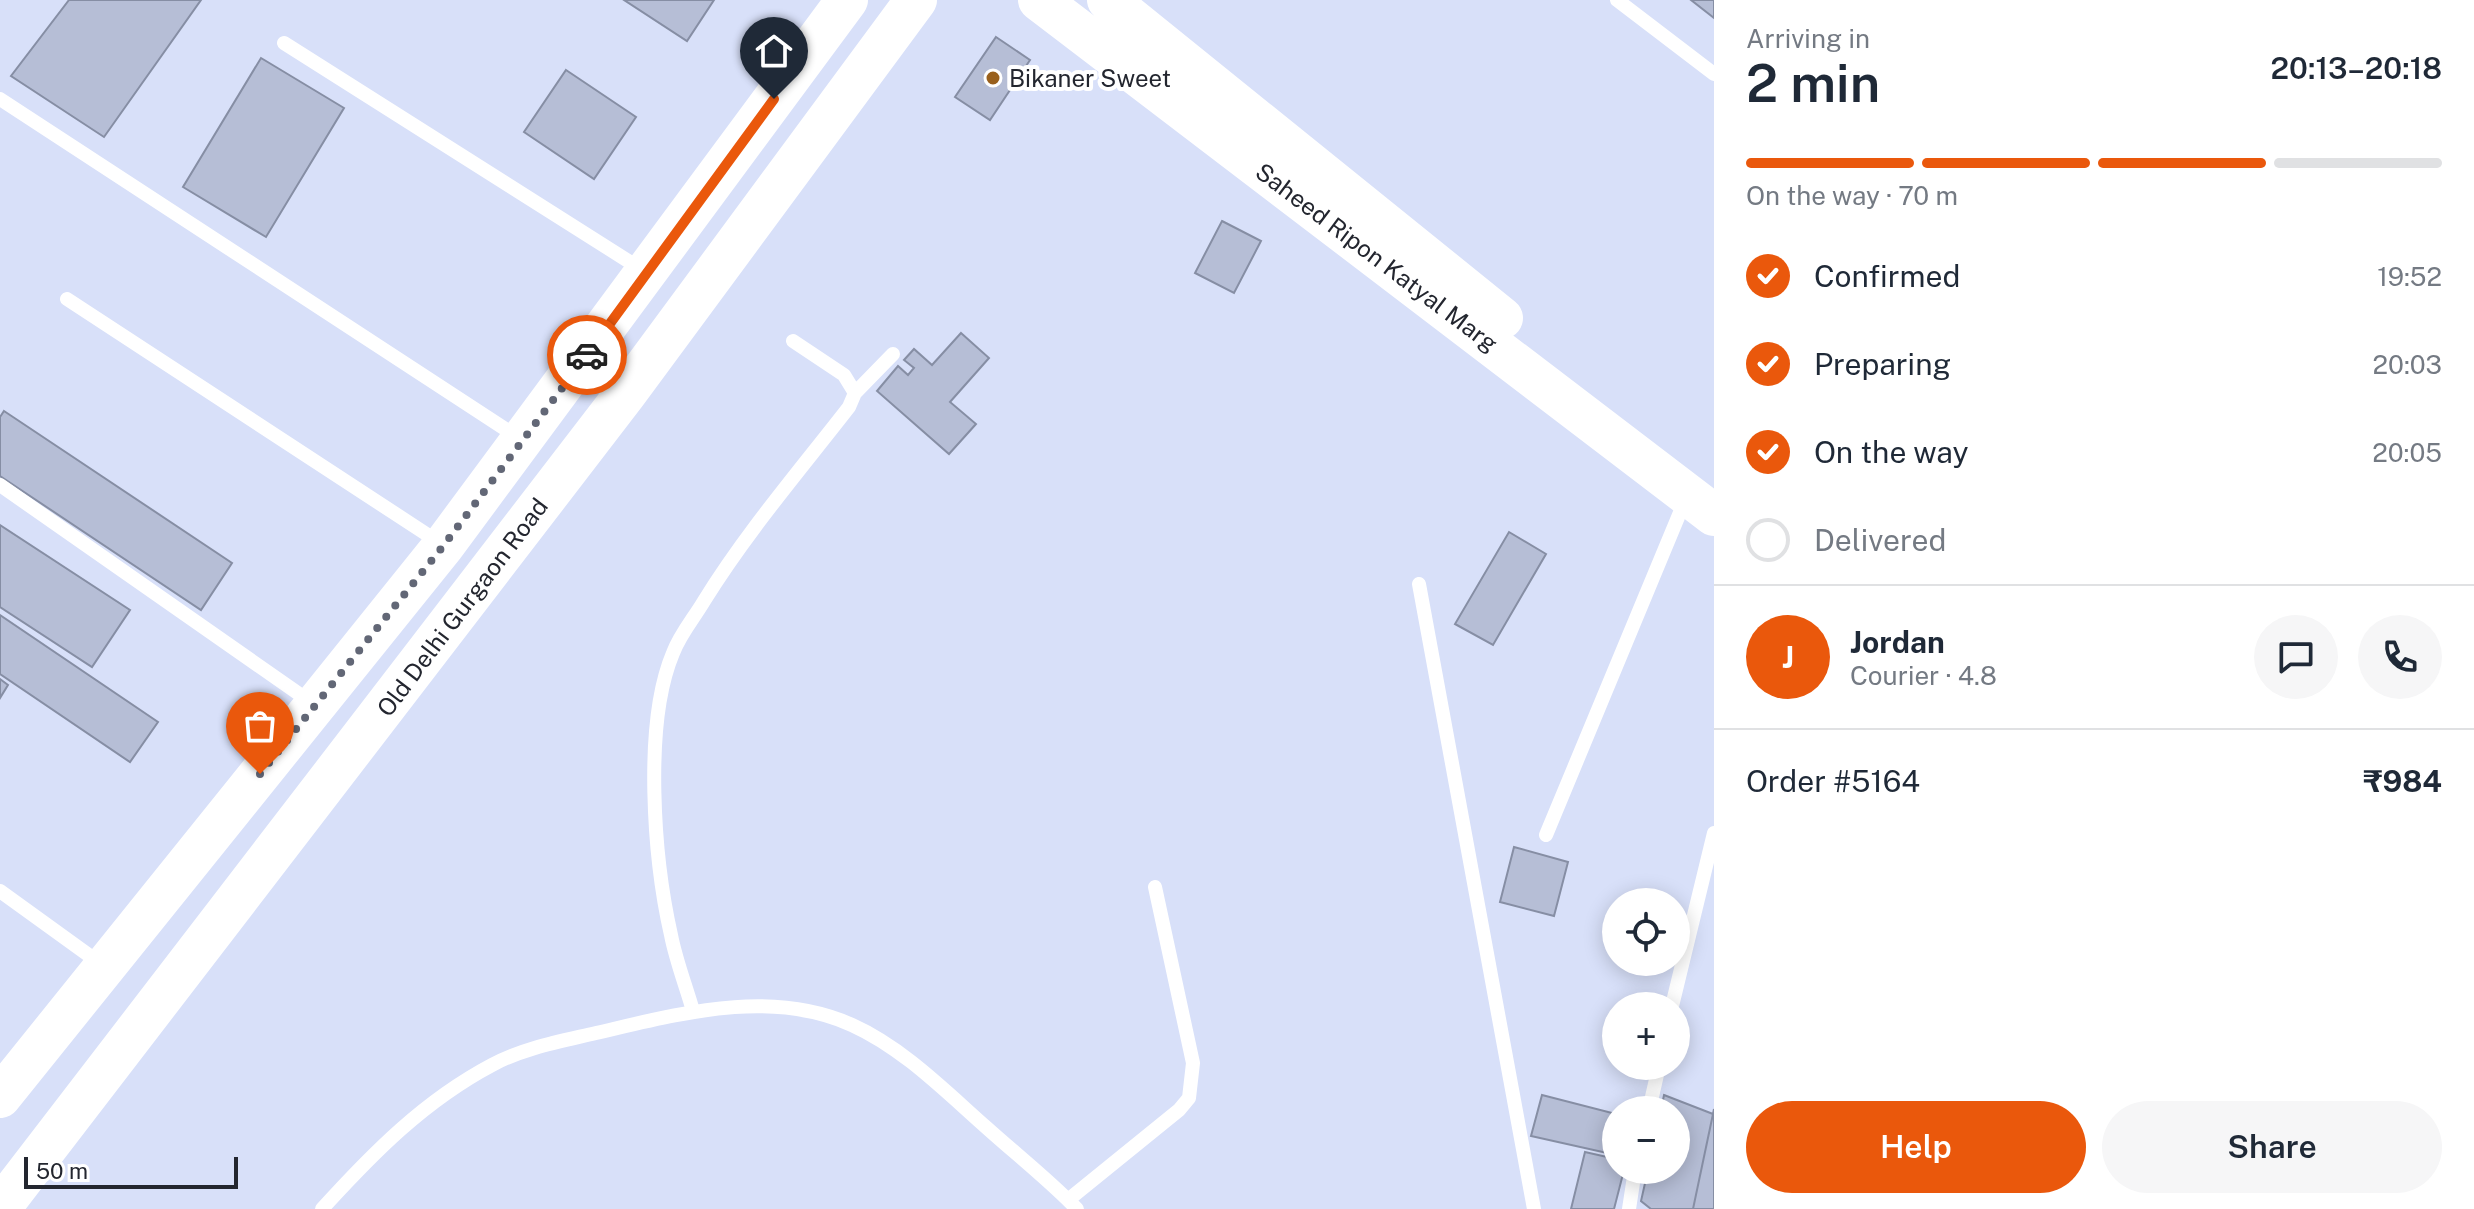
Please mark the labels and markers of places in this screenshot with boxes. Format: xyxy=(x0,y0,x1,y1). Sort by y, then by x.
pin xyxy=(740,17,808,99)
place label: Bikaner Sweet xyxy=(1009,64,1171,92)
marker: Bikaner Sweet xyxy=(984,69,1002,87)
pin xyxy=(226,692,294,774)

